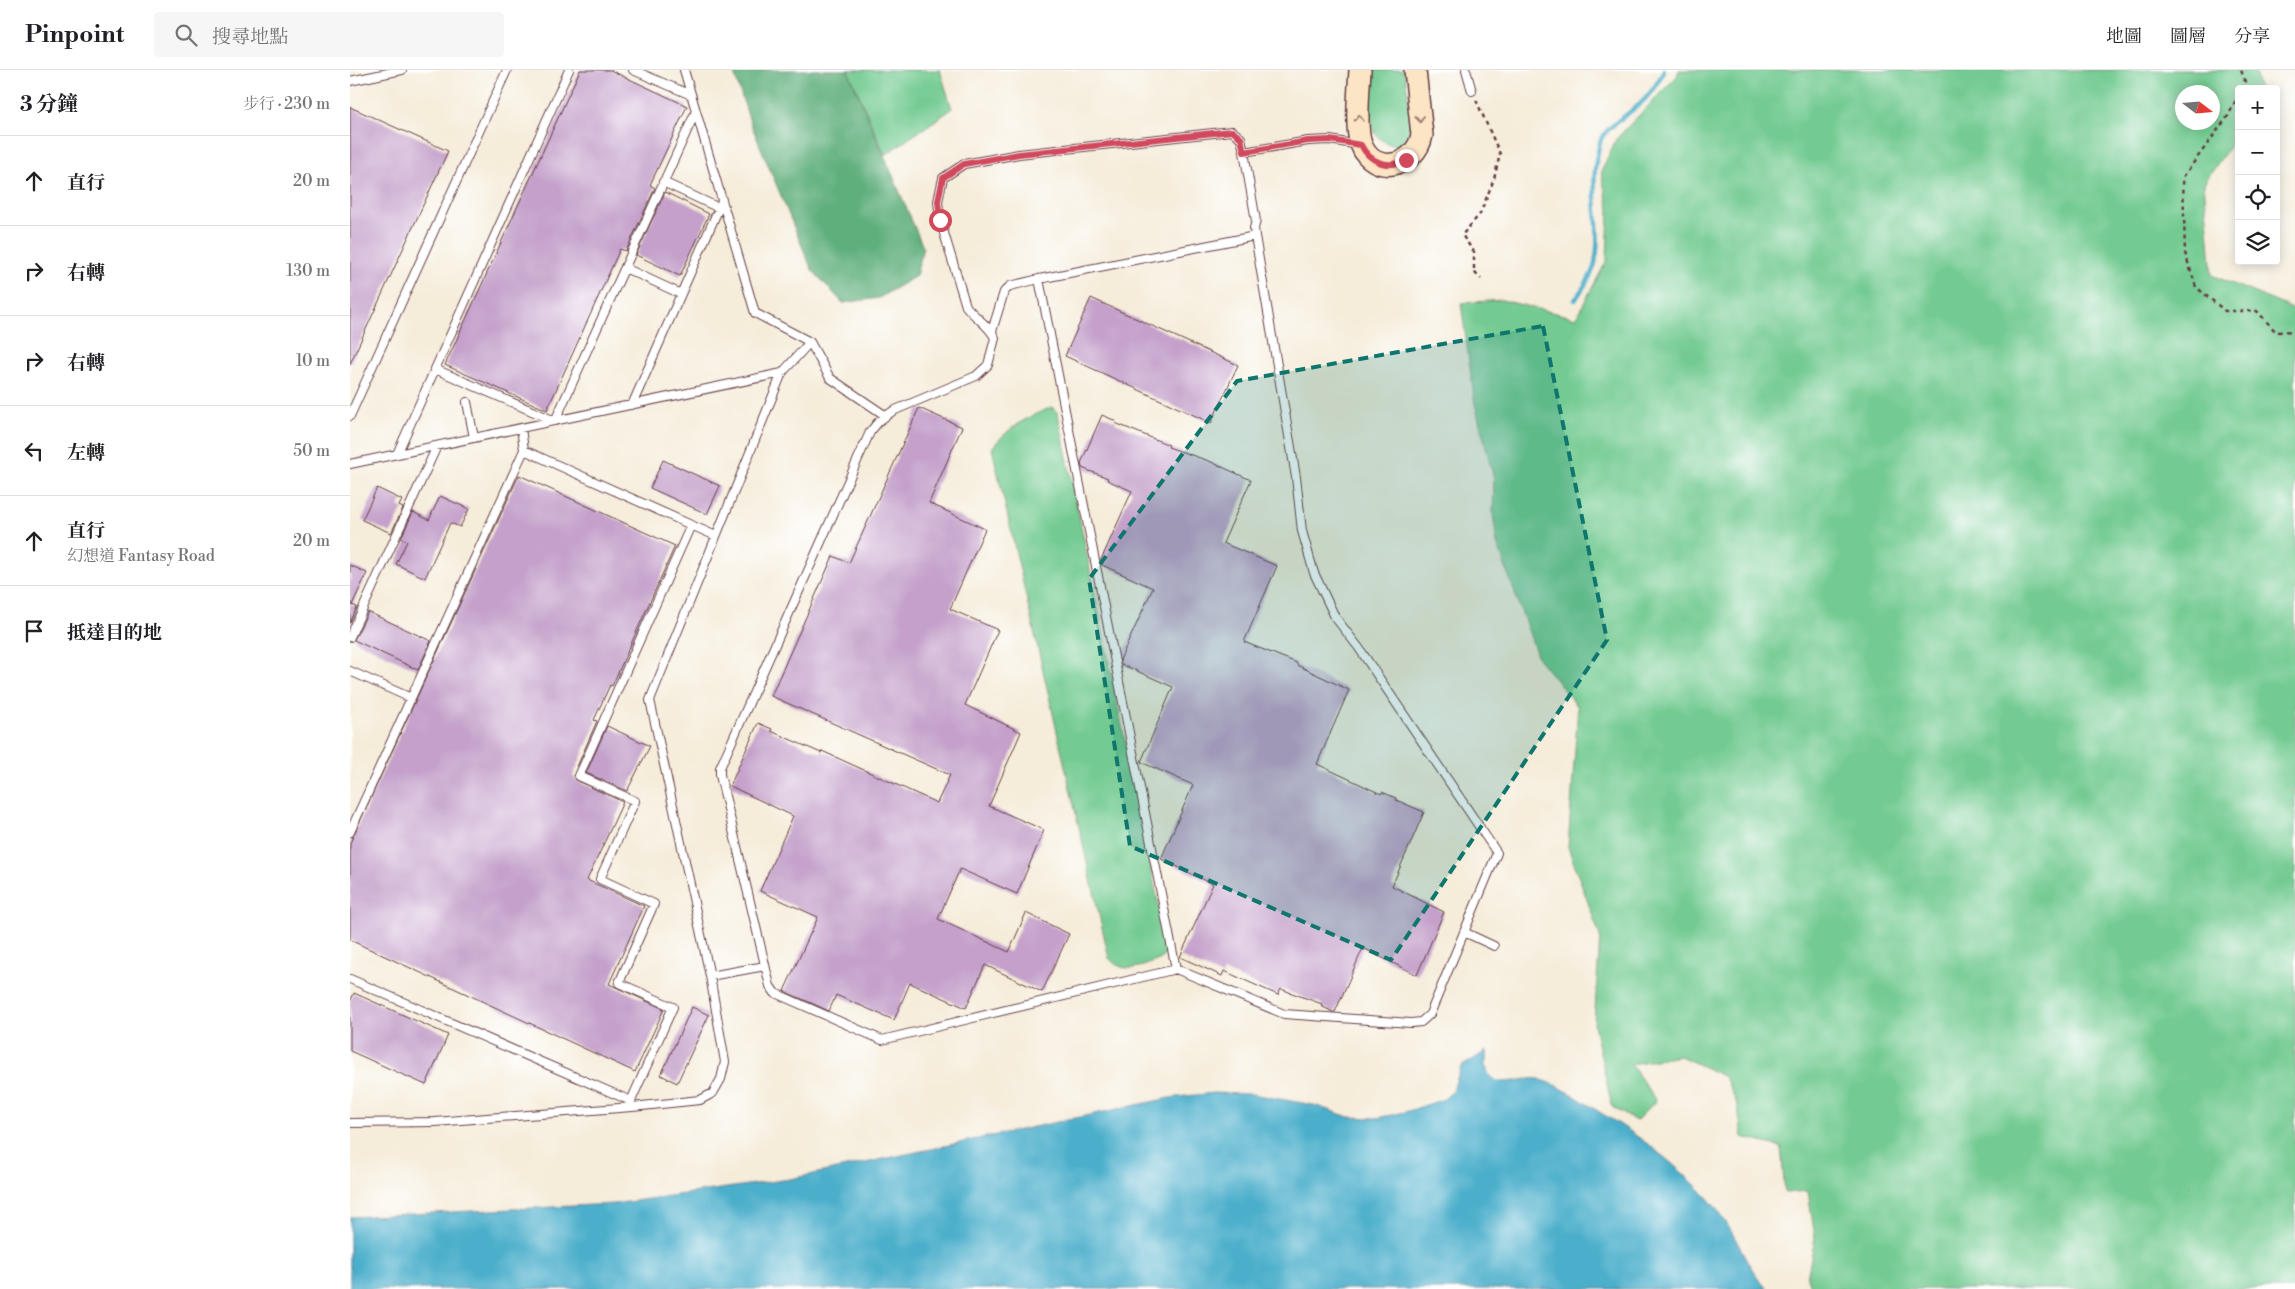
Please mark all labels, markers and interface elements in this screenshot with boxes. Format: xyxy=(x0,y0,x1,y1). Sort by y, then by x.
search box xyxy=(154,12,504,57)
text: Pinpoint xyxy=(25,20,124,50)
icon: search xyxy=(172,21,200,49)
text: 搜尋地點 xyxy=(212,25,288,49)
text: 地圖 xyxy=(2106,25,2142,48)
text: 圖層 xyxy=(2170,25,2206,48)
text: 分享 xyxy=(2234,25,2270,48)
north arrow xyxy=(2175,85,2220,130)
map controls xyxy=(2235,85,2280,265)
button: + xyxy=(2235,85,2280,130)
text: 3 分鐘 xyxy=(20,92,78,118)
text: 步行 · 230 m xyxy=(243,94,330,114)
one-way arrow xyxy=(1354,113,1364,121)
one-way arrow xyxy=(1414,115,1425,123)
button: − xyxy=(2235,130,2280,175)
route end xyxy=(1395,149,1418,172)
icon: ahead xyxy=(20,167,48,195)
text: 直行 xyxy=(67,171,105,195)
text: 20 m xyxy=(293,171,330,191)
button: locate xyxy=(2235,175,2280,220)
route start xyxy=(929,209,952,232)
button: layers xyxy=(2235,220,2280,265)
icon: right xyxy=(20,257,48,285)
text: 右轉 xyxy=(67,261,105,285)
text: 130 m xyxy=(286,261,330,281)
icon: right xyxy=(20,347,48,375)
text: 右轉 xyxy=(67,351,105,375)
text: 10 m xyxy=(296,351,330,371)
icon: left xyxy=(20,437,48,465)
text: 左轉 xyxy=(67,441,105,465)
text: 50 m xyxy=(293,441,330,461)
text: 直行 xyxy=(67,519,105,543)
icon: ahead xyxy=(20,527,48,555)
text: 20 m xyxy=(293,531,330,551)
text: 幻想道 Fantasy Road xyxy=(67,546,215,566)
icon: arrive xyxy=(20,617,48,645)
text: 抵達目的地 xyxy=(67,621,162,645)

